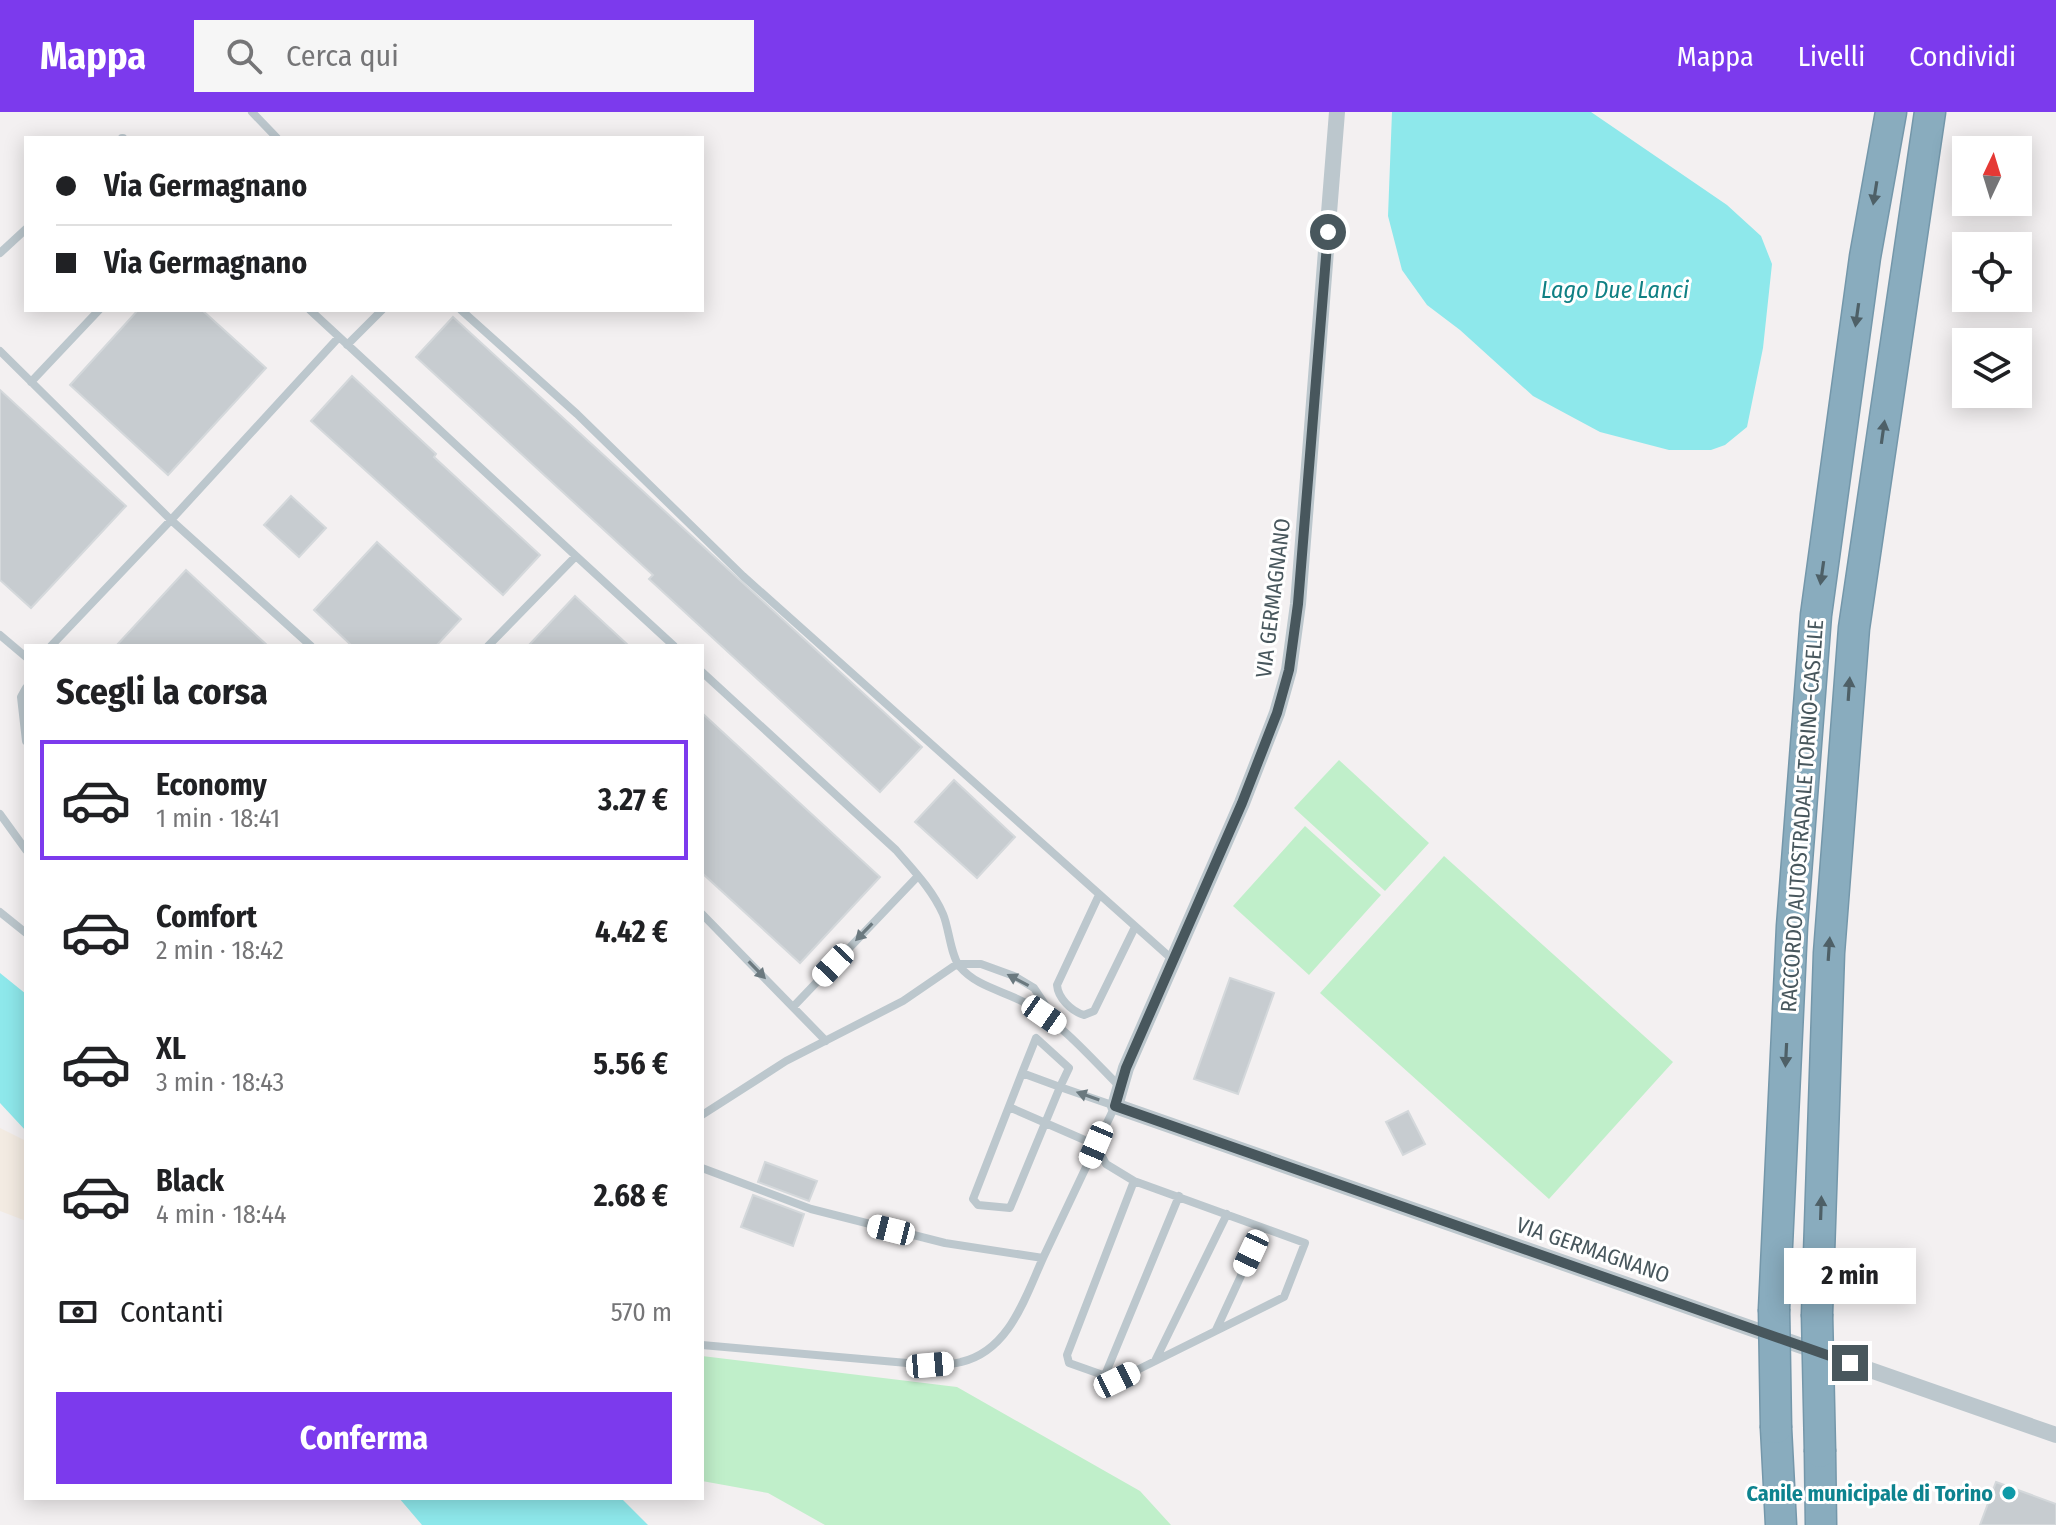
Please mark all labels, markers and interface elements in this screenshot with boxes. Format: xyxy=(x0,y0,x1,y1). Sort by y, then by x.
search box xyxy=(194,20,754,92)
text: Mappa xyxy=(40,33,146,79)
icon: search xyxy=(222,34,266,78)
text: Cerca qui xyxy=(286,38,399,74)
text: Mappa xyxy=(1677,40,1754,73)
text: Livelli xyxy=(1798,40,1865,73)
text: Condividi xyxy=(1909,40,2016,73)
north arrow xyxy=(1952,136,2032,216)
map controls xyxy=(1952,136,2032,408)
text: Via Germagnano xyxy=(104,168,307,204)
one-way arrow xyxy=(1869,180,1881,205)
route start xyxy=(1310,214,1346,250)
button: locate xyxy=(1952,232,2032,312)
text: Via Germagnano xyxy=(104,245,307,281)
water label: Lago Due Lanci xyxy=(1541,276,1689,304)
one-way arrow xyxy=(1850,303,1863,328)
button: layers xyxy=(1952,328,2032,408)
one-way arrow xyxy=(1877,419,1890,444)
street label: VIA GERMAGNANO xyxy=(1250,517,1296,679)
one-way arrow xyxy=(1815,561,1828,586)
street label: RACCORDO AUTOSTRADALE TORINO-CASELLE xyxy=(1775,619,1829,1013)
text: Scegli la corsa xyxy=(56,670,268,714)
one-way arrow xyxy=(1843,676,1856,701)
icon: car xyxy=(60,764,132,836)
text: Economy xyxy=(156,767,267,803)
text: 3.27 € xyxy=(598,782,668,818)
text: 1 min · 18:41 xyxy=(156,803,280,834)
icon: car xyxy=(60,896,132,968)
text: Comfort xyxy=(156,899,257,935)
text: 4.42 € xyxy=(595,914,668,950)
one-way arrow xyxy=(856,922,874,941)
text: 2 min · 18:42 xyxy=(156,935,284,966)
one-way arrow xyxy=(1823,936,1836,961)
car xyxy=(808,939,858,991)
one-way arrow xyxy=(747,960,765,979)
one-way arrow xyxy=(1006,973,1029,986)
car xyxy=(1017,991,1071,1039)
icon: car xyxy=(60,1028,132,1100)
text: XL xyxy=(156,1031,186,1067)
one-way arrow xyxy=(1779,1043,1792,1068)
text: 5.56 € xyxy=(593,1046,668,1082)
text: 3 min · 18:43 xyxy=(156,1067,284,1098)
one-way arrow xyxy=(1075,1090,1099,1102)
car xyxy=(1076,1118,1116,1172)
icon: car xyxy=(60,1160,132,1232)
text: Black xyxy=(156,1163,224,1199)
text: 2.68 € xyxy=(594,1178,668,1214)
one-way arrow xyxy=(1814,1195,1827,1220)
text: 4 min · 18:44 xyxy=(156,1199,286,1230)
street label: VIA GERMAGNANO xyxy=(1513,1211,1673,1289)
car xyxy=(865,1213,917,1247)
car xyxy=(1230,1226,1272,1280)
callout: 2 min xyxy=(1784,1247,1916,1303)
text: 2 min xyxy=(1821,1260,1879,1291)
icon: cash xyxy=(56,1290,100,1334)
text: Contanti xyxy=(120,1294,224,1330)
text: 570 m xyxy=(611,1297,672,1328)
route end xyxy=(1832,1345,1868,1381)
car xyxy=(905,1351,955,1379)
car xyxy=(1090,1359,1144,1401)
button: Conferma xyxy=(56,1392,672,1484)
place label: Canile municipale di Torino xyxy=(1746,1480,1993,1507)
marker: Canile municipale di Torino xyxy=(2000,1484,2018,1502)

